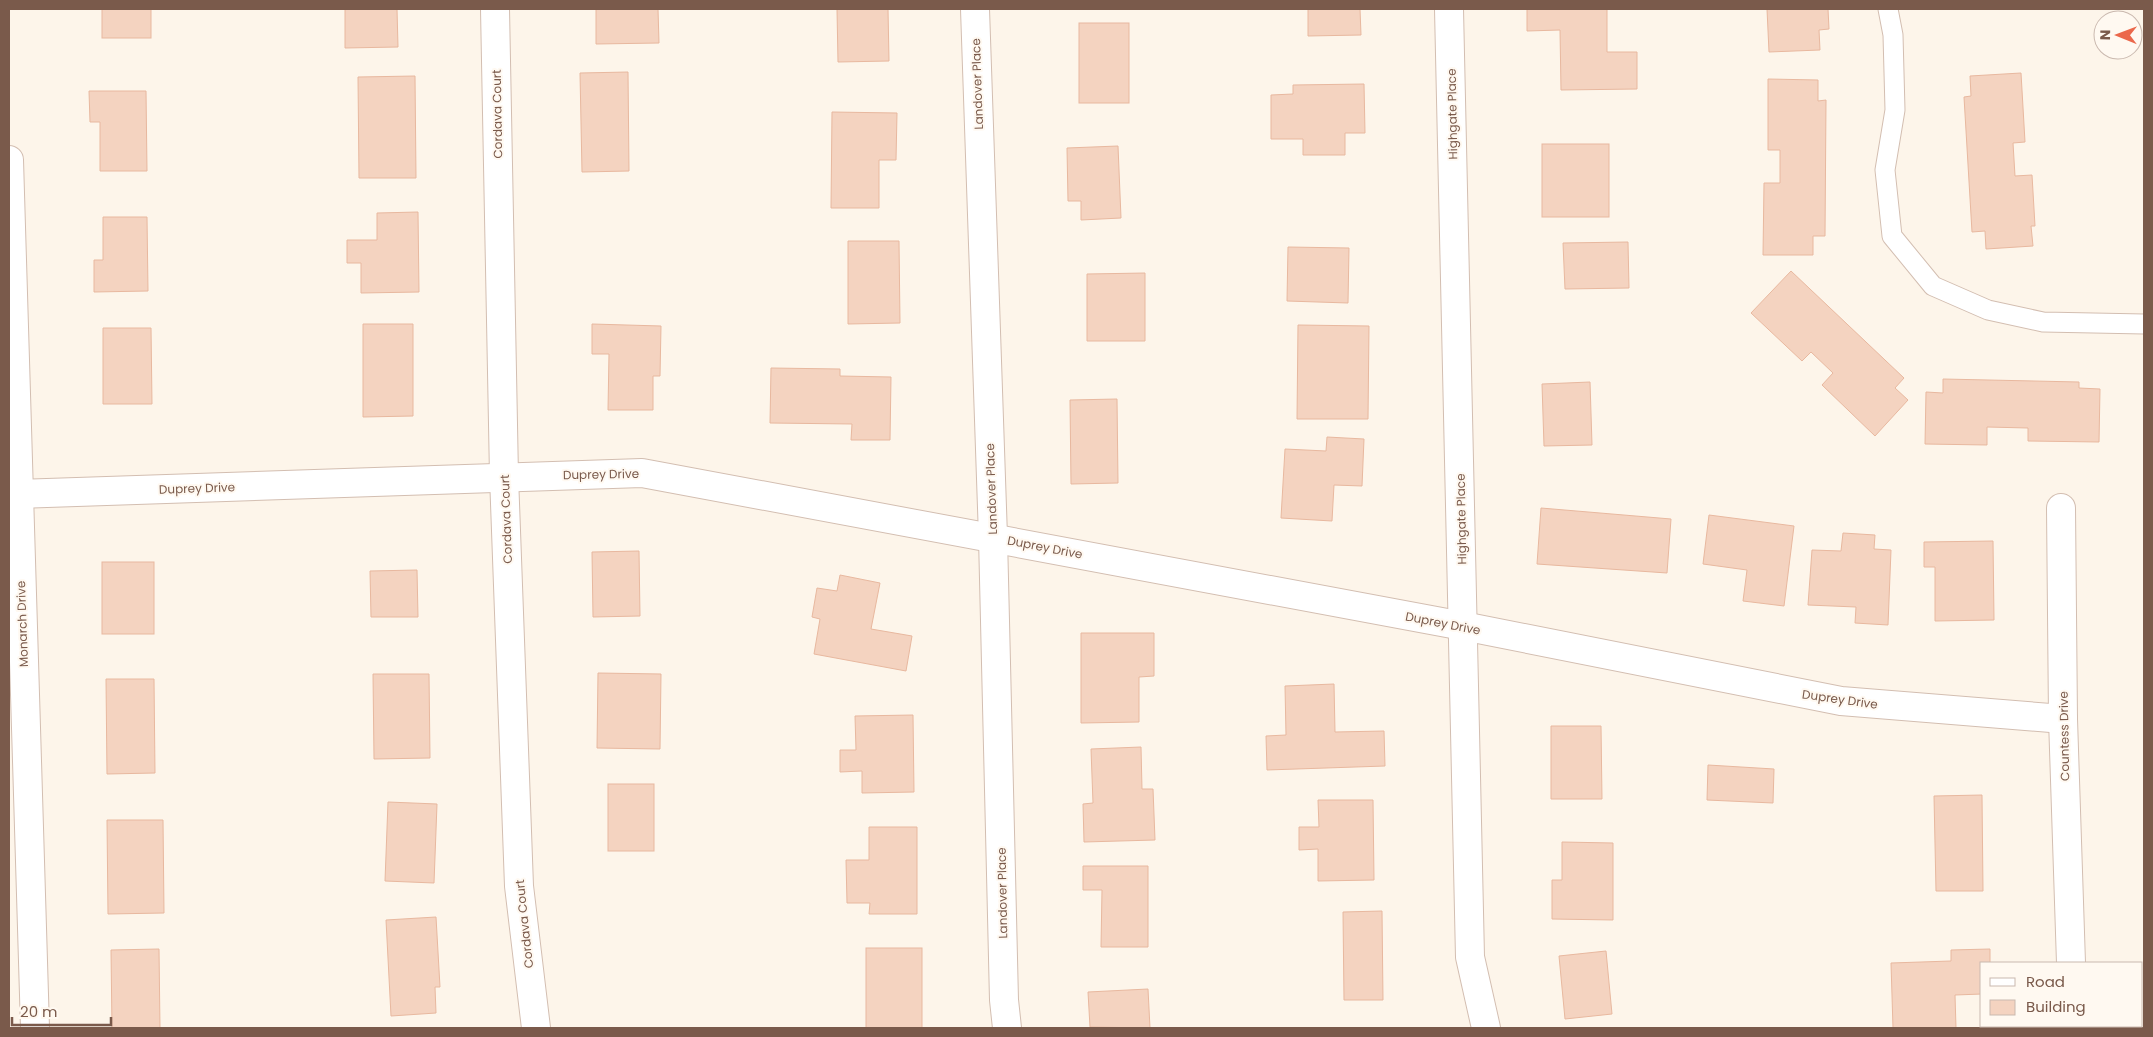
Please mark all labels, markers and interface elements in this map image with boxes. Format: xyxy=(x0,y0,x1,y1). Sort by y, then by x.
north arrow xyxy=(2093,10,2143,60)
text: N xyxy=(2095,29,2115,40)
street label: Landover Place xyxy=(967,38,987,130)
street label: Highgate Place xyxy=(1443,68,1461,160)
street label: Cordava Court xyxy=(488,69,506,159)
street label: Landover Place xyxy=(981,443,1001,535)
street label: Duprey Drive xyxy=(563,465,639,483)
street label: Highgate Place xyxy=(1452,473,1470,565)
street label: Cordava Court xyxy=(496,474,516,564)
street label: Duprey Drive xyxy=(159,478,235,498)
street label: Duprey Drive xyxy=(1006,531,1084,563)
street label: Monarch Drive xyxy=(12,580,32,668)
street label: Duprey Drive xyxy=(1404,607,1482,639)
street label: Duprey Drive xyxy=(1801,685,1879,713)
street label: Countess Drive xyxy=(2055,691,2073,781)
street label: Landover Place xyxy=(993,847,1011,939)
street label: Cordava Court xyxy=(511,879,537,969)
legend xyxy=(1980,962,2143,1027)
text: Road xyxy=(2026,971,2065,992)
scale bar xyxy=(12,994,111,1026)
text: Building xyxy=(2026,996,2086,1017)
text: 20 m xyxy=(20,1001,58,1022)

